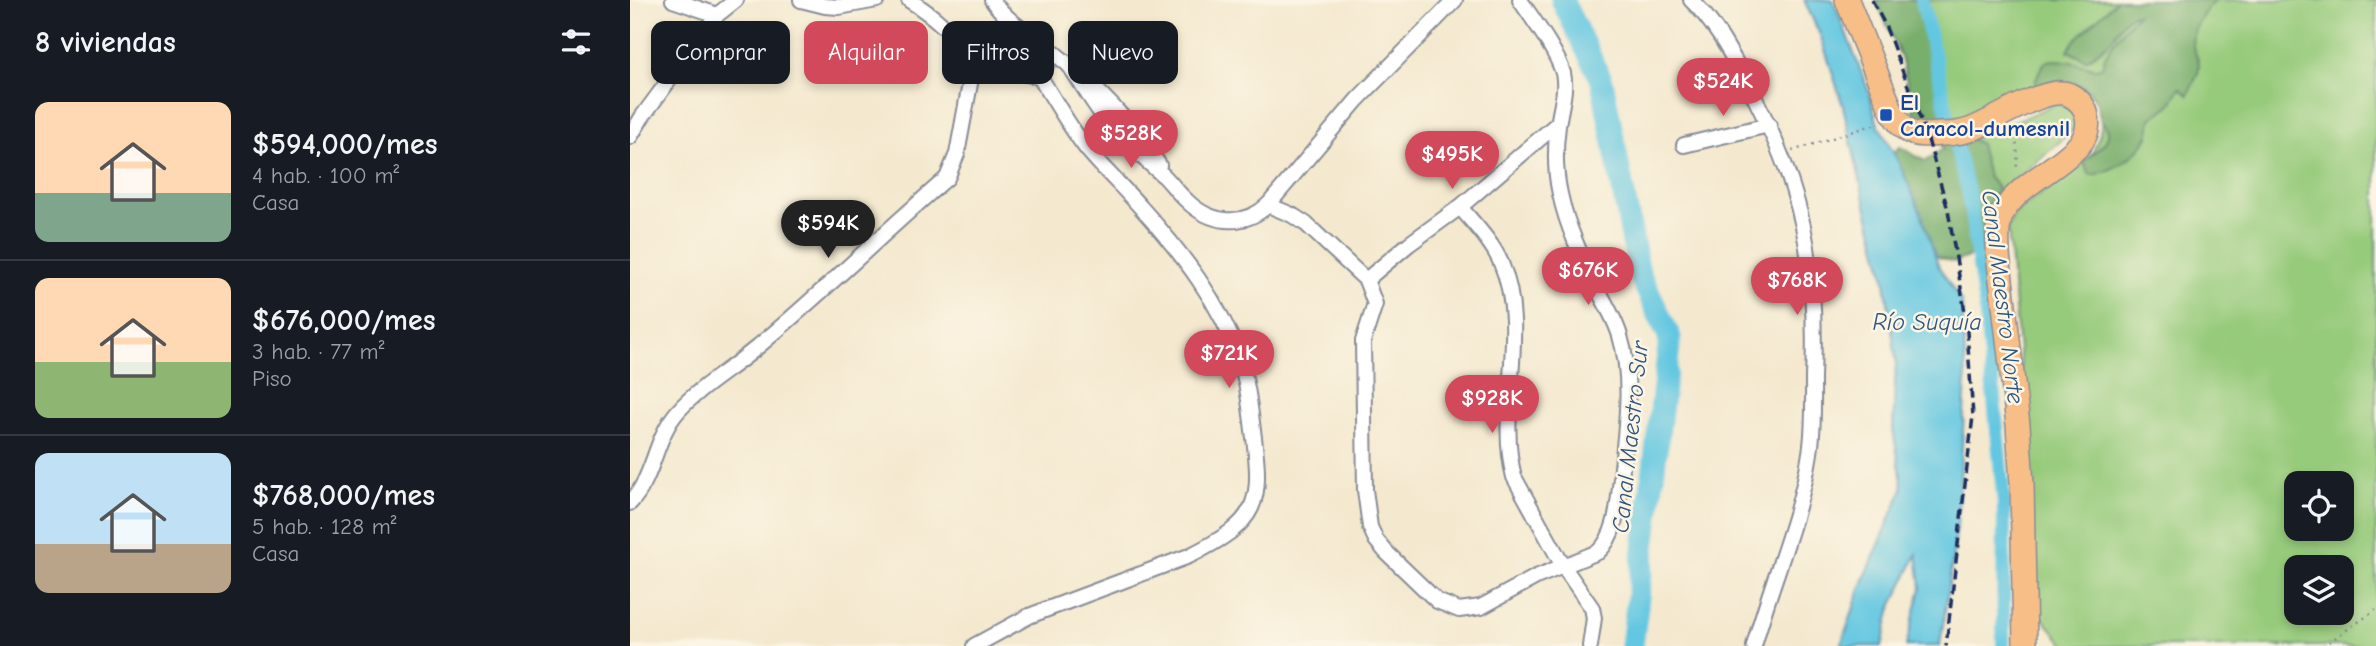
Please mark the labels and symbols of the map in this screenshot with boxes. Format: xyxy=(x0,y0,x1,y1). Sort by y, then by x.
pin: $524K xyxy=(1674,58,1772,118)
place label: El Caracol-dumesnil xyxy=(1900,89,2070,142)
marker: El Caracol-dumesnil xyxy=(1878,107,1894,123)
pin: $528K xyxy=(1082,110,1180,170)
pin: $495K xyxy=(1403,132,1501,191)
water label: Canal Maestro Norte xyxy=(1976,189,2030,405)
pin: $594K xyxy=(779,201,877,260)
pin: $676K xyxy=(1539,247,1637,307)
pin: $768K xyxy=(1748,258,1846,317)
water label: Río Suquía xyxy=(1872,308,1982,336)
pin: $721K xyxy=(1180,330,1278,390)
water label: Canal Maestro Sur xyxy=(1606,338,1654,534)
pin: $928K xyxy=(1443,376,1541,435)

